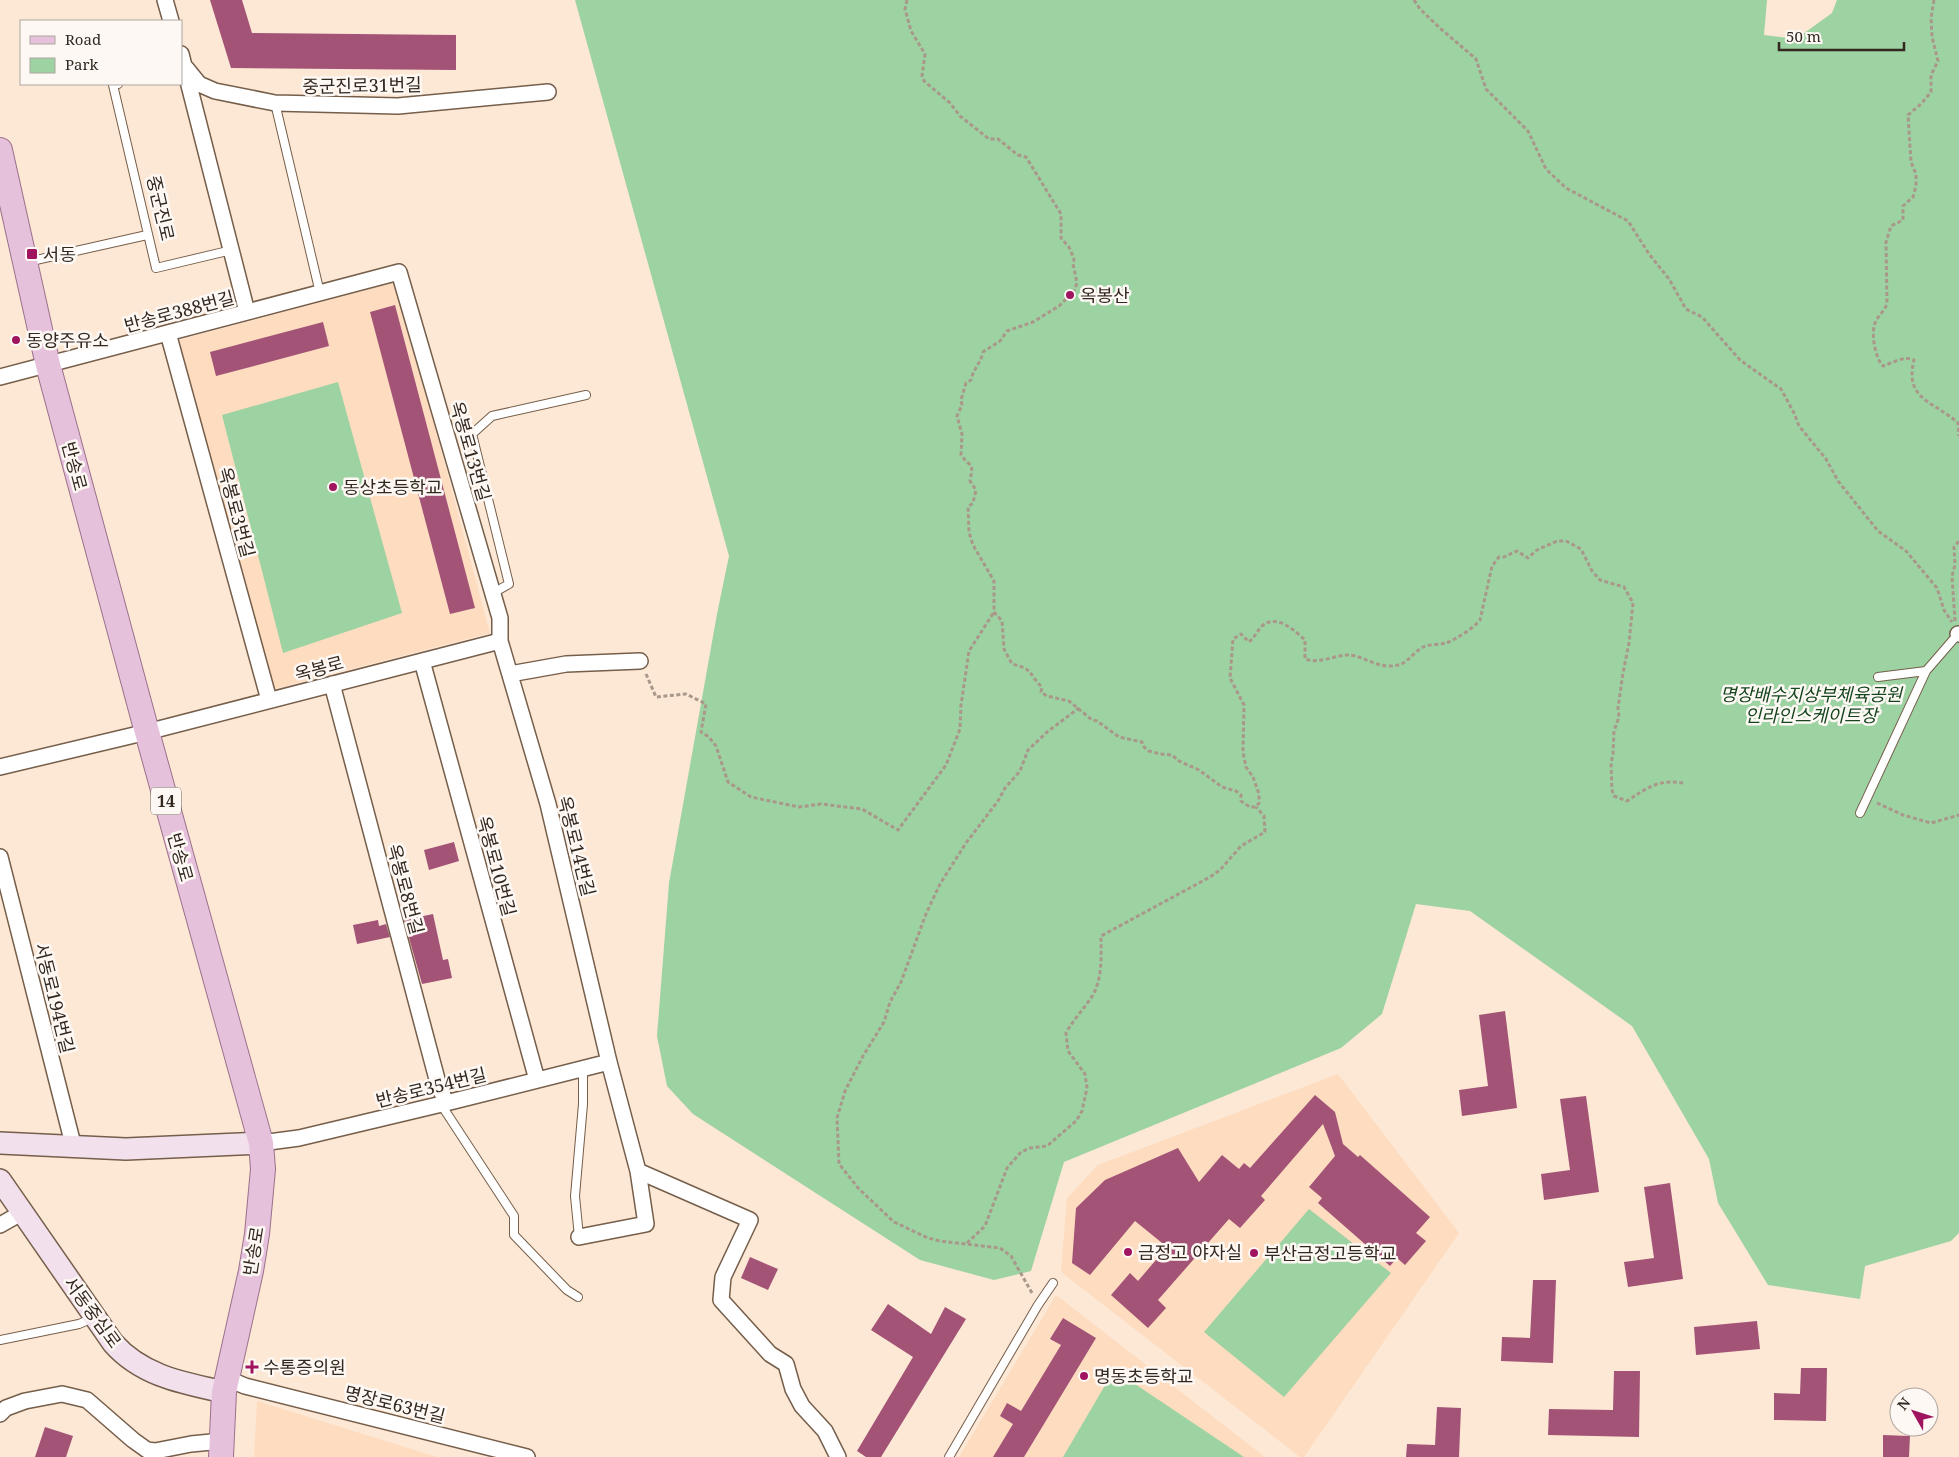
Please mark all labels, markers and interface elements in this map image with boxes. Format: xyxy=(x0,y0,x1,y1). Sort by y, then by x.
legend xyxy=(20,20,182,85)
scale bar xyxy=(1779,20,1904,52)
text: 50 m xyxy=(1786,26,1821,46)
text: Road xyxy=(65,29,101,49)
text: Park xyxy=(65,54,99,74)
street label: 중군진로31번길 xyxy=(302,72,422,98)
street label: 중군진로 xyxy=(142,173,180,243)
place label: 서동 xyxy=(43,242,76,266)
marker: 서동 xyxy=(25,247,39,261)
place label: 옥봉산 xyxy=(1080,283,1130,307)
street label: 반송로388번길 xyxy=(121,285,237,337)
marker: 옥봉산 xyxy=(1064,289,1076,301)
place label: 동양주유소 xyxy=(26,328,109,352)
marker: 동양주유소 xyxy=(10,334,22,346)
street label: 옥봉로13번길 xyxy=(445,398,497,504)
street label: 반송로 xyxy=(57,439,93,493)
street label: 옥봉로3번길 xyxy=(213,464,261,560)
place label: 동상초등학교 xyxy=(343,475,442,499)
marker: 동상초등학교 xyxy=(327,481,339,493)
street label: 옥봉로 xyxy=(292,650,346,686)
park label: 명장배수지상부체육공원 인라인스케이트장 xyxy=(1720,682,1904,727)
road number: 14 xyxy=(151,788,181,814)
street label: 옥봉로14번길 xyxy=(553,793,601,899)
street label: 옥봉로10번길 xyxy=(472,813,522,919)
street label: 반송로 xyxy=(163,830,199,884)
street label: 옥봉로8번길 xyxy=(382,841,430,937)
street label: 서동로194번길 xyxy=(30,940,80,1056)
street label: 반송로354번길 xyxy=(373,1062,489,1112)
street label: 반송로 xyxy=(237,1225,269,1277)
place label: 금정고 야자실 xyxy=(1138,1240,1242,1264)
place label: 부산금정고등학교 xyxy=(1264,1241,1396,1265)
marker: 금정고 야자실 xyxy=(1122,1246,1134,1258)
marker: 부산금정고등학교 xyxy=(1248,1247,1260,1259)
street label: 서동중심로 xyxy=(59,1271,127,1353)
place label: 수통증의원 xyxy=(263,1355,346,1379)
marker: 수통증의원 xyxy=(245,1360,259,1374)
place label: 명동초등학교 xyxy=(1094,1364,1193,1388)
marker: 명동초등학교 xyxy=(1078,1370,1090,1382)
street label: 명장로63번길 xyxy=(342,1380,448,1428)
north arrow xyxy=(1889,1387,1939,1437)
text: N xyxy=(1893,1393,1914,1414)

